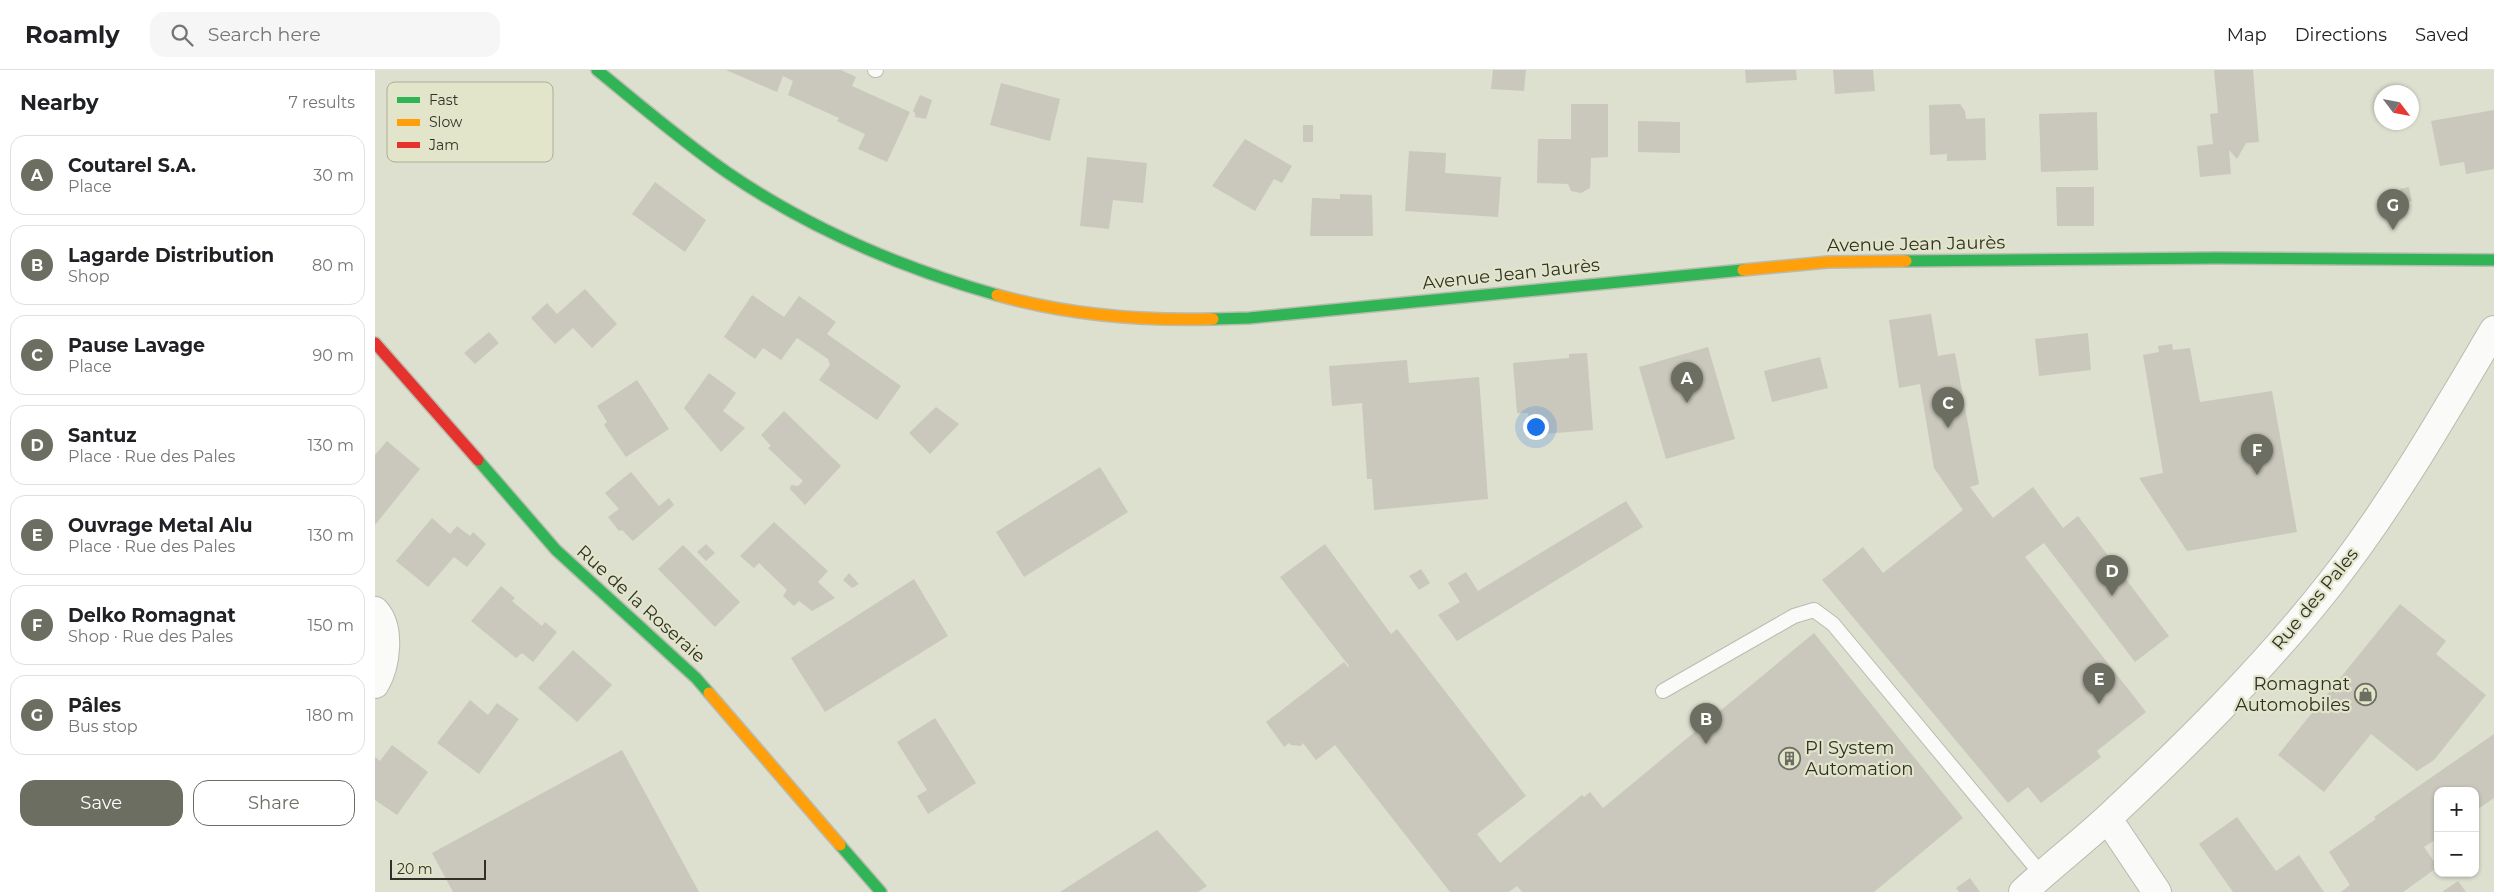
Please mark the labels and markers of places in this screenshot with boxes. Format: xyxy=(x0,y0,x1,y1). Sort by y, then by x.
pin: G xyxy=(2377,189,2409,230)
pin: A xyxy=(1671,362,1703,403)
pin: C xyxy=(1932,387,1964,428)
pin: F xyxy=(2241,434,2273,475)
pin: D xyxy=(2096,555,2128,596)
pin: E xyxy=(2083,663,2115,704)
place label: Romagnat Automobiles xyxy=(2235,673,2350,716)
shop icon: Romagnat Automobiles xyxy=(2354,682,2378,706)
pin: B xyxy=(1690,703,1722,744)
place label: PI System Automation xyxy=(1805,737,1913,780)
building icon: PI System Automation xyxy=(1777,746,1801,770)

